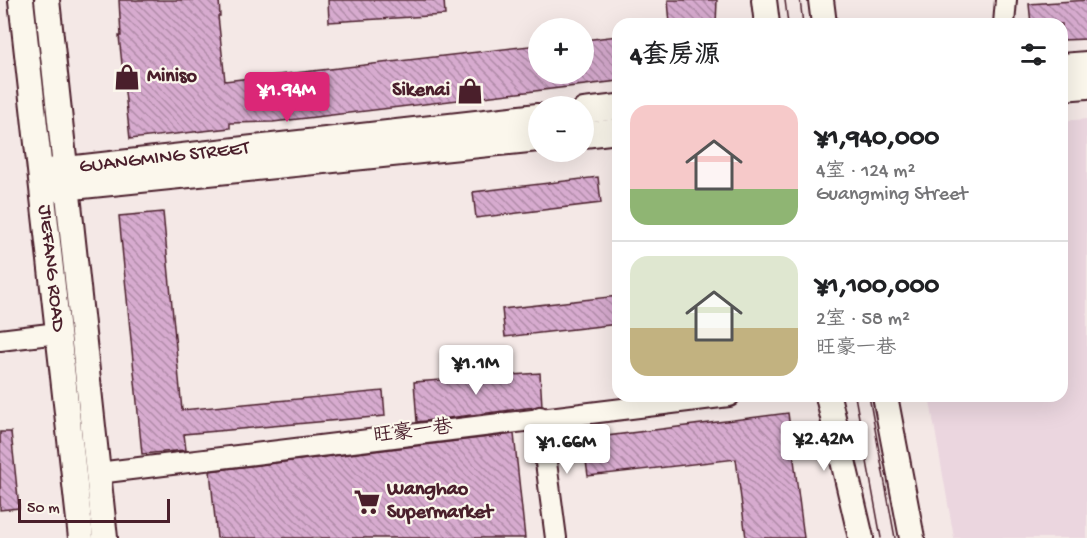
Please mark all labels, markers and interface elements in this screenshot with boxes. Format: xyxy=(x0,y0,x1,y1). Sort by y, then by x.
map controls xyxy=(528,18,594,162)
button: + xyxy=(528,18,594,84)
icon: filters xyxy=(1017,38,1050,71)
text: 4套房源 xyxy=(630,42,720,73)
shop icon: Miniso xyxy=(112,62,142,92)
place label: Miniso xyxy=(147,66,197,89)
pin: ¥1.94M xyxy=(238,72,336,123)
shop icon: Sikenai xyxy=(455,76,485,106)
text: ¥1.94M xyxy=(259,80,316,103)
place label: Sikenai xyxy=(392,80,450,103)
button: − xyxy=(528,96,594,162)
text: ¥1,940,000 xyxy=(816,124,939,155)
icon: home xyxy=(678,129,750,201)
street label: GUANGMING STREET xyxy=(78,137,252,179)
text: 4室 · 124 m² xyxy=(816,161,915,184)
text: Guangming Street xyxy=(816,184,967,207)
street label: JIEFANG ROAD xyxy=(32,204,70,334)
text: ¥1,100,000 xyxy=(816,272,939,303)
icon: home xyxy=(678,280,750,352)
text: 2室 · 58 m² xyxy=(816,309,910,332)
text: 旺豪一巷 xyxy=(816,338,896,361)
pin: ¥1.1M xyxy=(434,345,518,396)
text: ¥1.1M xyxy=(453,353,499,376)
street label: 旺豪一巷 xyxy=(372,415,455,449)
pin: ¥2.42M xyxy=(775,421,873,472)
pin: ¥1.66M xyxy=(518,424,616,475)
text: ¥2.42M xyxy=(795,429,853,452)
text: ¥1.66M xyxy=(538,432,596,455)
place label: Wanghao Supermarket xyxy=(386,479,495,525)
supermarket icon: Wanghao Supermarket xyxy=(352,487,382,517)
scale bar xyxy=(18,496,170,524)
text: 50 m xyxy=(27,500,60,519)

